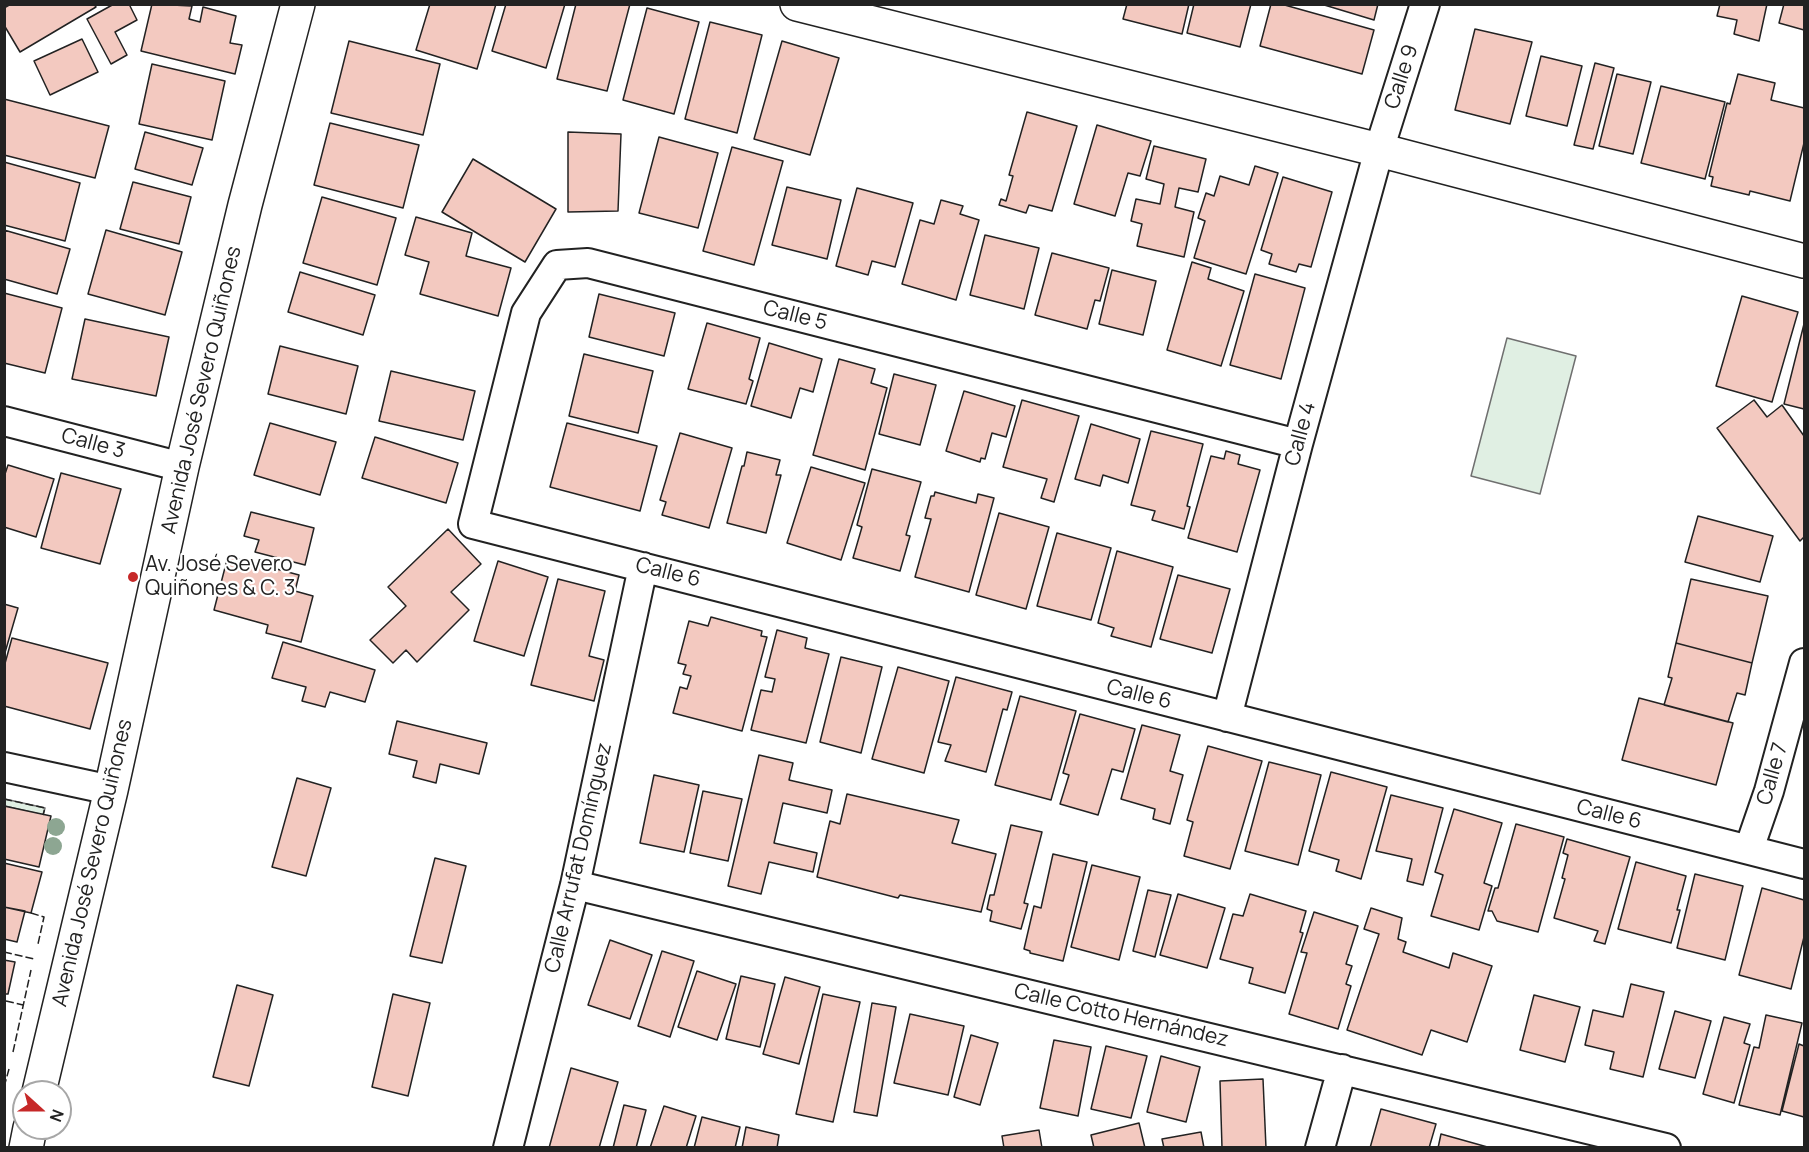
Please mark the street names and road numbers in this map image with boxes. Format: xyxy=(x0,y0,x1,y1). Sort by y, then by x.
street label: Calle 9 xyxy=(1380,42,1424,112)
street label: Avenida José Severo Quiñones xyxy=(157,244,247,536)
street label: Calle 5 xyxy=(760,296,830,336)
street label: Calle 4 xyxy=(1280,399,1322,469)
street label: Calle 3 xyxy=(59,423,127,465)
street label: Calle 6 xyxy=(633,553,703,593)
street label: Calle 6 xyxy=(1104,675,1174,715)
street label: Avenida José Severo Quiñones xyxy=(48,717,138,1009)
street label: Calle 7 xyxy=(1752,740,1794,808)
street label: Calle Arrufat Domínguez xyxy=(540,741,618,975)
street label: Calle 6 xyxy=(1574,795,1644,835)
street label: Calle Cotto Hernández xyxy=(1011,979,1231,1053)

